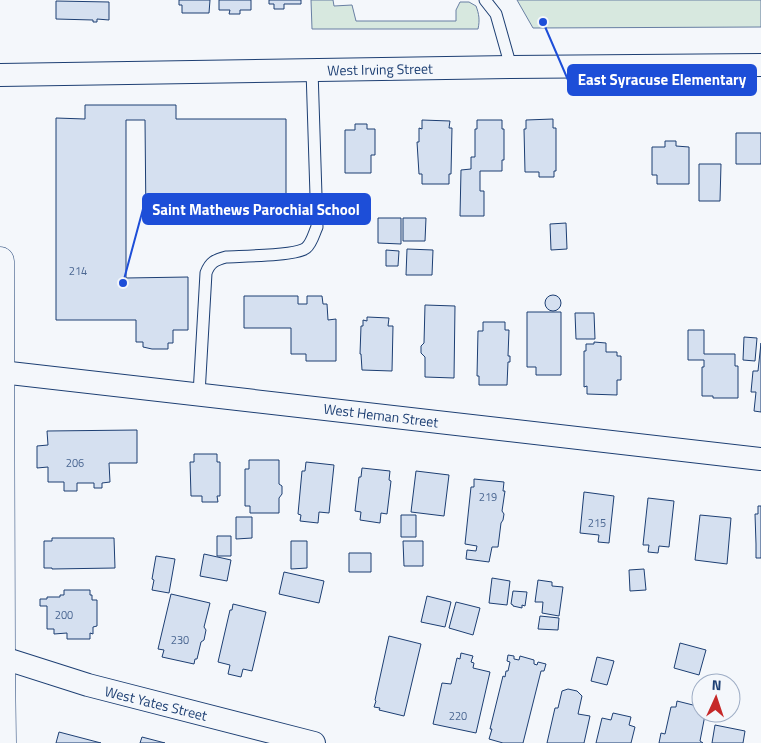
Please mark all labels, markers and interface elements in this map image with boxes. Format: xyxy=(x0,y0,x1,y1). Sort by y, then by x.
street label: West Irving Street xyxy=(327,58,433,80)
callout: East Syracuse Elementary xyxy=(568,65,756,95)
text: East Syracuse Elementary xyxy=(578,68,747,91)
callout: Saint Mathews Parochial School xyxy=(143,194,370,224)
text: Saint Mathews Parochial School xyxy=(152,198,360,221)
house number: 214 xyxy=(69,263,87,279)
street label: West Heman Street xyxy=(322,398,440,432)
house number: 206 xyxy=(66,455,84,471)
house number: 219 xyxy=(479,489,497,505)
house number: 215 xyxy=(588,515,606,531)
house number: 200 xyxy=(55,607,73,623)
house number: 230 xyxy=(171,632,189,648)
north arrow xyxy=(691,673,741,723)
text: N xyxy=(711,674,722,695)
street label: West Yates Street xyxy=(103,680,210,726)
house number: 220 xyxy=(449,708,467,724)

